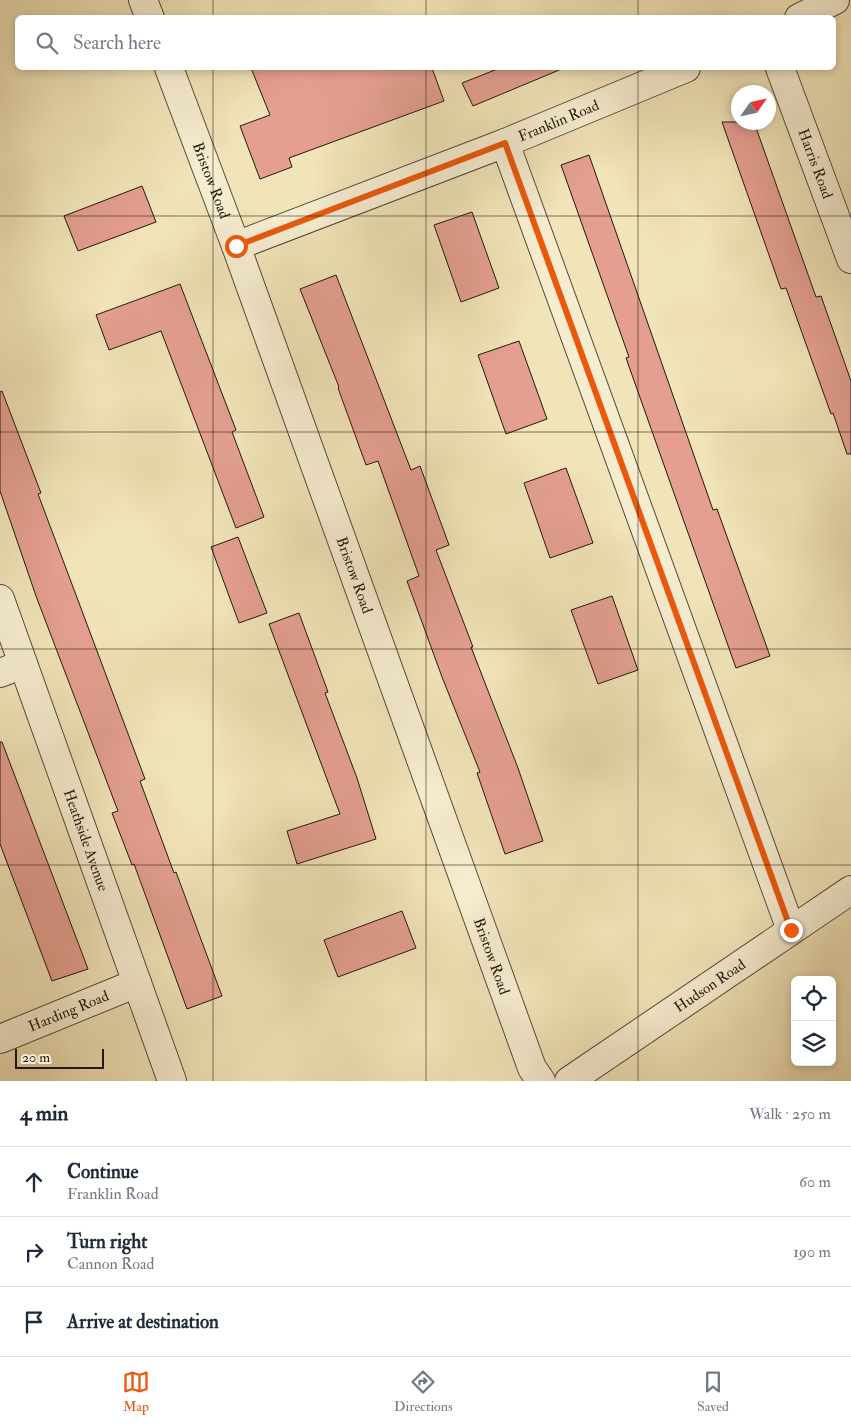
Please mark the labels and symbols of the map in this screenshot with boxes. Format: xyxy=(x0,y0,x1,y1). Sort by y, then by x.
north arrow xyxy=(731,85,776,130)
street label: Franklin Road xyxy=(515,96,603,146)
street label: Harris Road xyxy=(793,126,837,202)
street label: Bristow Road xyxy=(188,140,234,222)
route start xyxy=(225,235,248,258)
street label: Bristow Road xyxy=(332,534,377,617)
street label: Heathside Avenue xyxy=(59,787,112,894)
street label: Bristow Road xyxy=(469,915,514,998)
route end xyxy=(780,919,803,942)
street label: Hudson Road xyxy=(671,955,750,1017)
street label: Harding Road xyxy=(26,986,112,1036)
scale bar xyxy=(15,1046,104,1069)

